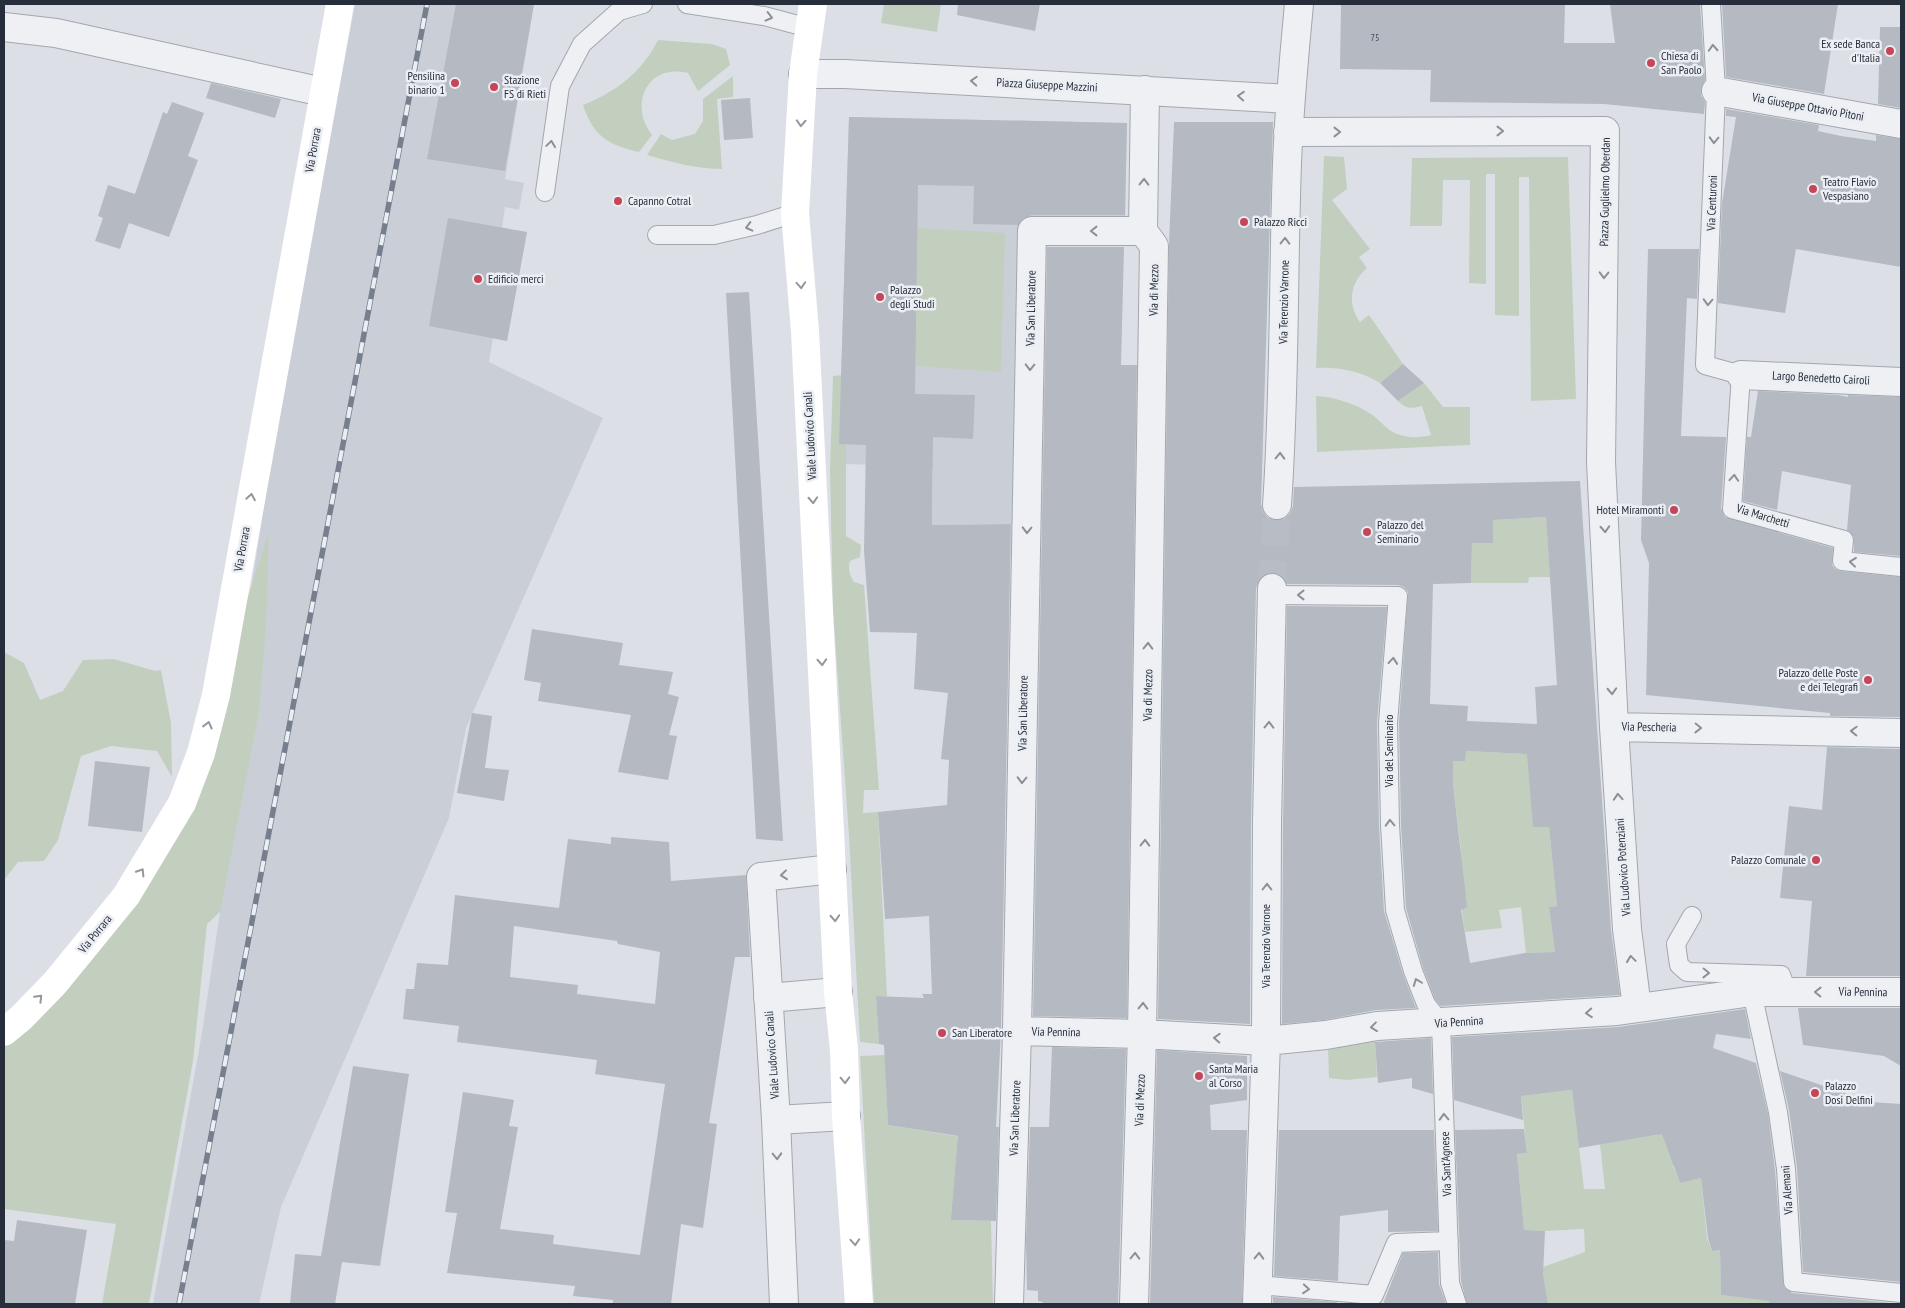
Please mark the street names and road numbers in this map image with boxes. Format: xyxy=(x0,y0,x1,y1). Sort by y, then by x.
street label: Piazza Giuseppe Mazzini xyxy=(996,74,1098,95)
street label: Via Giuseppe Ottavio Pitoni xyxy=(1750,89,1865,124)
street label: Via Porrara xyxy=(301,126,324,174)
street label: Piazza Guglielmo Oberdan xyxy=(1596,137,1613,247)
street label: Via Centuroni xyxy=(1703,175,1720,232)
street label: Via Terenzio Varrone xyxy=(1275,260,1292,345)
street label: Via di Mezzo xyxy=(1146,264,1161,317)
street label: Via San Liberatore xyxy=(1022,270,1039,347)
street label: Largo Benedetto Cairoli xyxy=(1772,367,1870,388)
street label: Viale Ludovico Canali xyxy=(800,392,819,481)
street label: Via Marchetti xyxy=(1734,500,1792,531)
street label: Via Porrara xyxy=(230,525,253,573)
street label: Via di Mezzo xyxy=(1140,669,1155,722)
street label: Via San Liberatore xyxy=(1014,675,1031,752)
street label: Via del Seminario xyxy=(1381,715,1396,788)
street label: Via Pescheria xyxy=(1620,719,1677,734)
street label: Via Ludovico Potenziani xyxy=(1612,818,1633,917)
street label: Via Terenzio Varrone xyxy=(1258,904,1273,989)
street label: Via Porrara xyxy=(74,911,115,957)
street label: Via Pennina xyxy=(1838,984,1888,999)
street label: Viale Ludovico Canali xyxy=(761,1011,782,1101)
street label: Via Pennina xyxy=(1433,1012,1484,1031)
street label: Via Pennina xyxy=(1031,1024,1081,1039)
street label: Via di Mezzo xyxy=(1131,1074,1148,1127)
street label: Via San Liberatore xyxy=(1006,1080,1023,1157)
street label: Via Sant'Agnese xyxy=(1437,1131,1454,1198)
street label: Via Alemani xyxy=(1777,1165,1796,1216)

